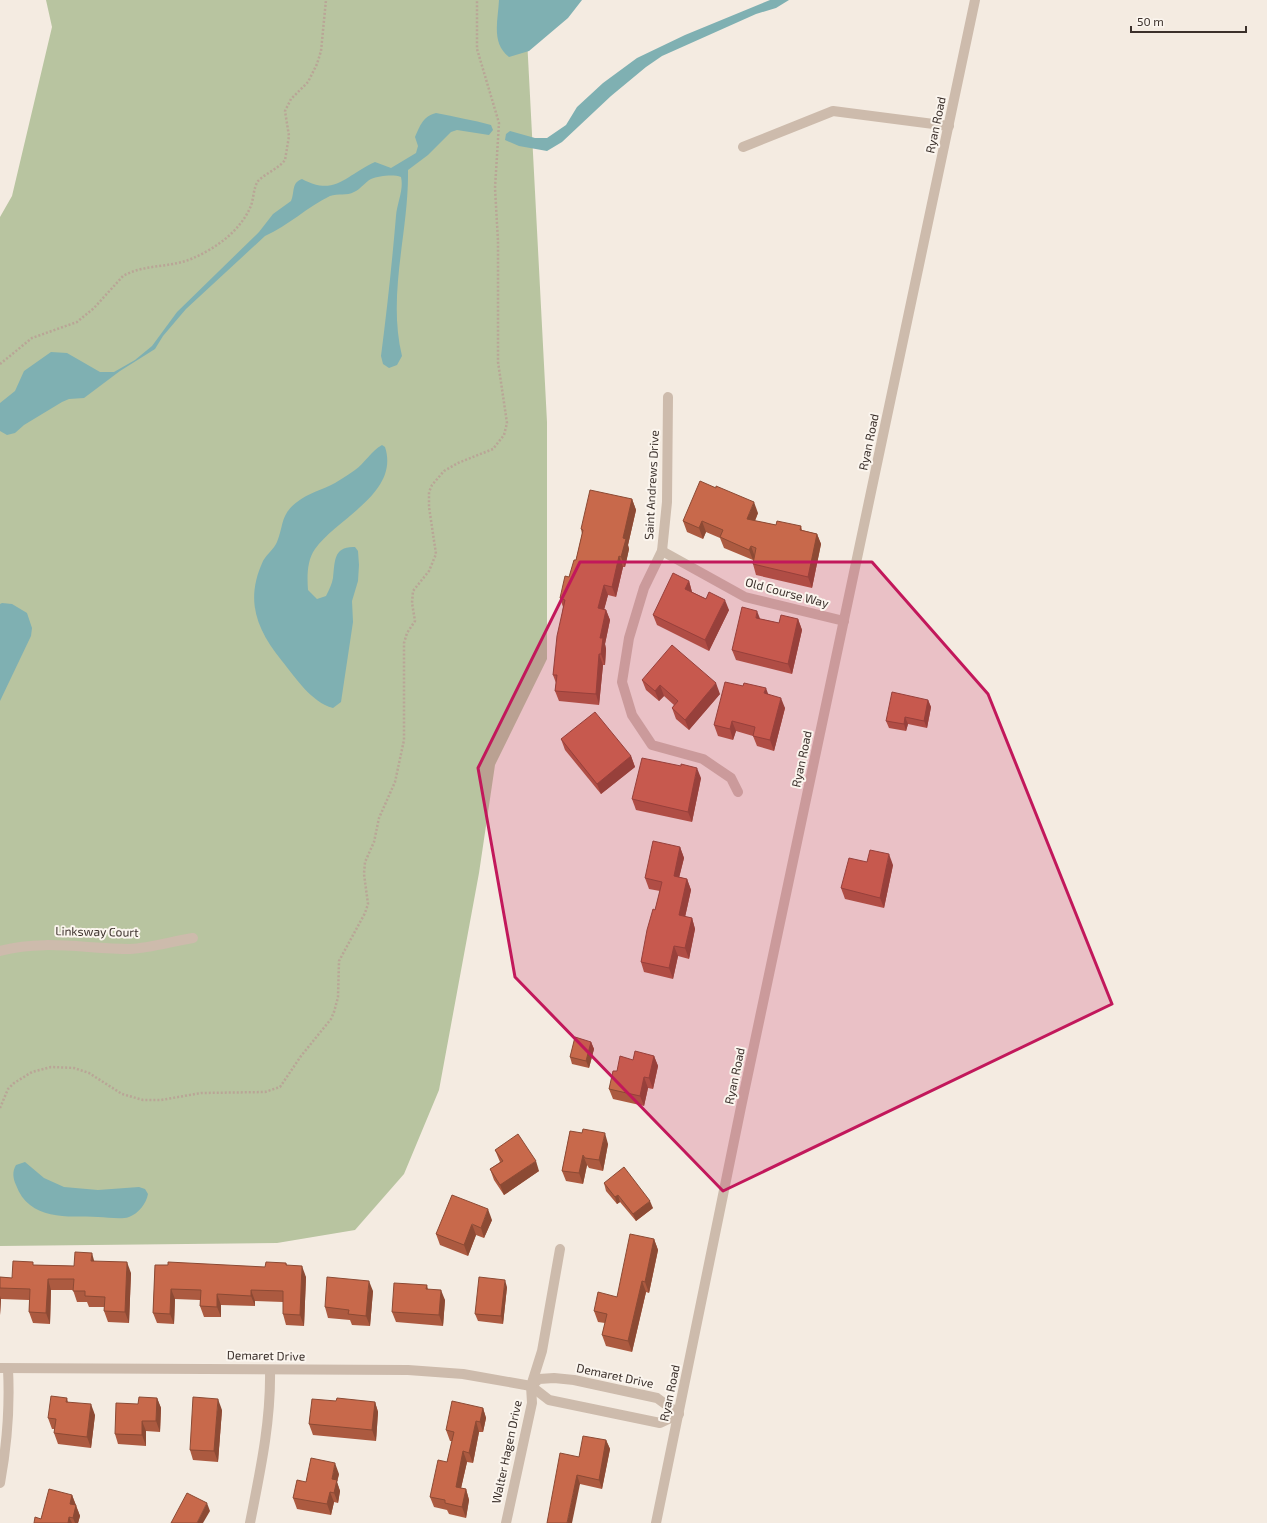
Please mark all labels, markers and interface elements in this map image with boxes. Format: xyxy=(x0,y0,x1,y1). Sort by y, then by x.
scale bar xyxy=(1131,8,1246,34)
text: 50 m xyxy=(1137,14,1164,28)
street label: Ryan Road xyxy=(922,95,948,154)
street label: Ryan Road xyxy=(855,412,881,471)
street label: Saint Andrews Drive xyxy=(641,430,661,540)
street label: Old Course Way xyxy=(744,574,831,610)
street label: Ryan Road xyxy=(788,729,814,788)
street label: Linksway Court xyxy=(55,923,139,939)
street label: Ryan Road xyxy=(721,1046,747,1105)
street label: Demaret Drive xyxy=(227,1347,305,1363)
street label: Demaret Drive xyxy=(575,1360,655,1390)
street label: Ryan Road xyxy=(656,1363,682,1422)
street label: Walter Hagen Drive xyxy=(488,1399,524,1505)

